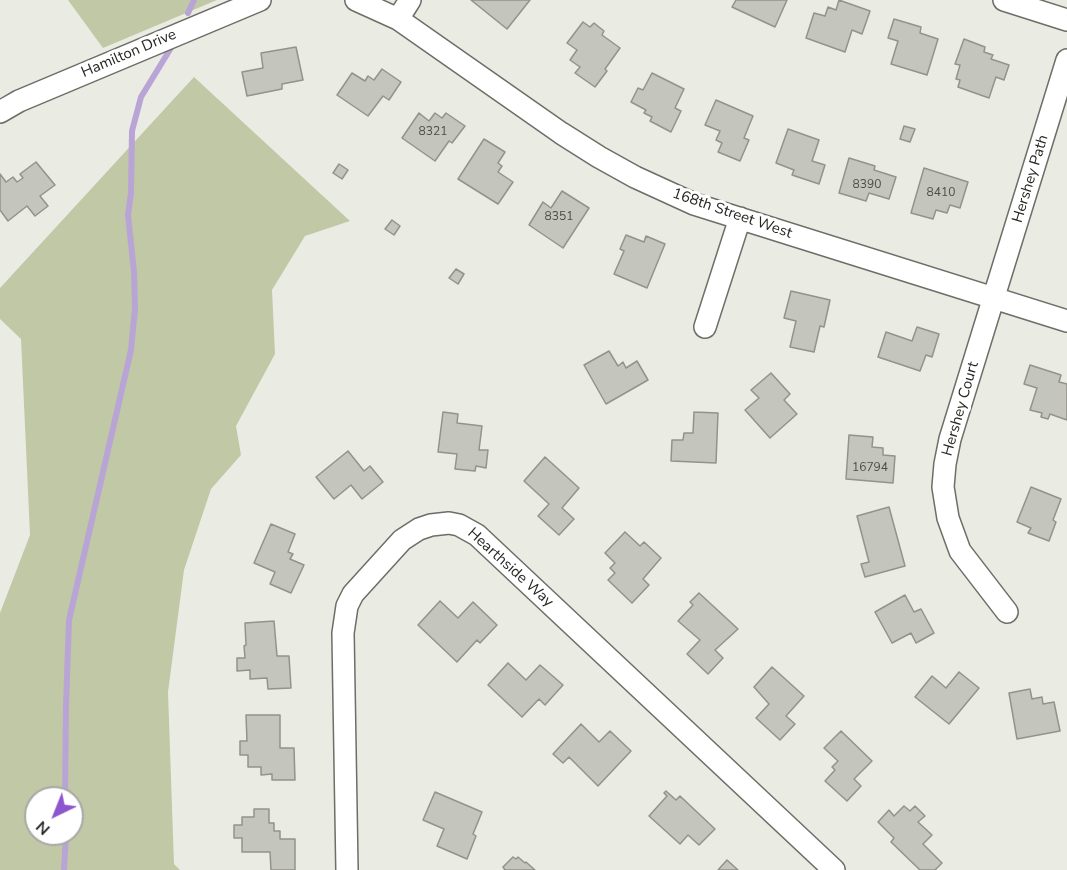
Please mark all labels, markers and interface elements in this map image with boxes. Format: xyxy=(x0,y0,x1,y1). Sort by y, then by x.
street label: Hamilton Drive xyxy=(79,26,179,82)
house number: 8321 xyxy=(419,125,447,139)
street label: Hershey Path xyxy=(1009,133,1053,225)
house number: 8390 xyxy=(853,178,881,192)
street label: 168th Street West xyxy=(670,185,794,243)
house number: 8410 xyxy=(927,186,955,200)
house number: 8351 xyxy=(545,210,573,224)
street label: Hershey Court xyxy=(939,360,983,458)
house number: 16794 xyxy=(852,461,888,475)
street label: Hearthside Way xyxy=(463,525,557,611)
north arrow xyxy=(24,786,84,846)
text: N xyxy=(31,816,55,840)

